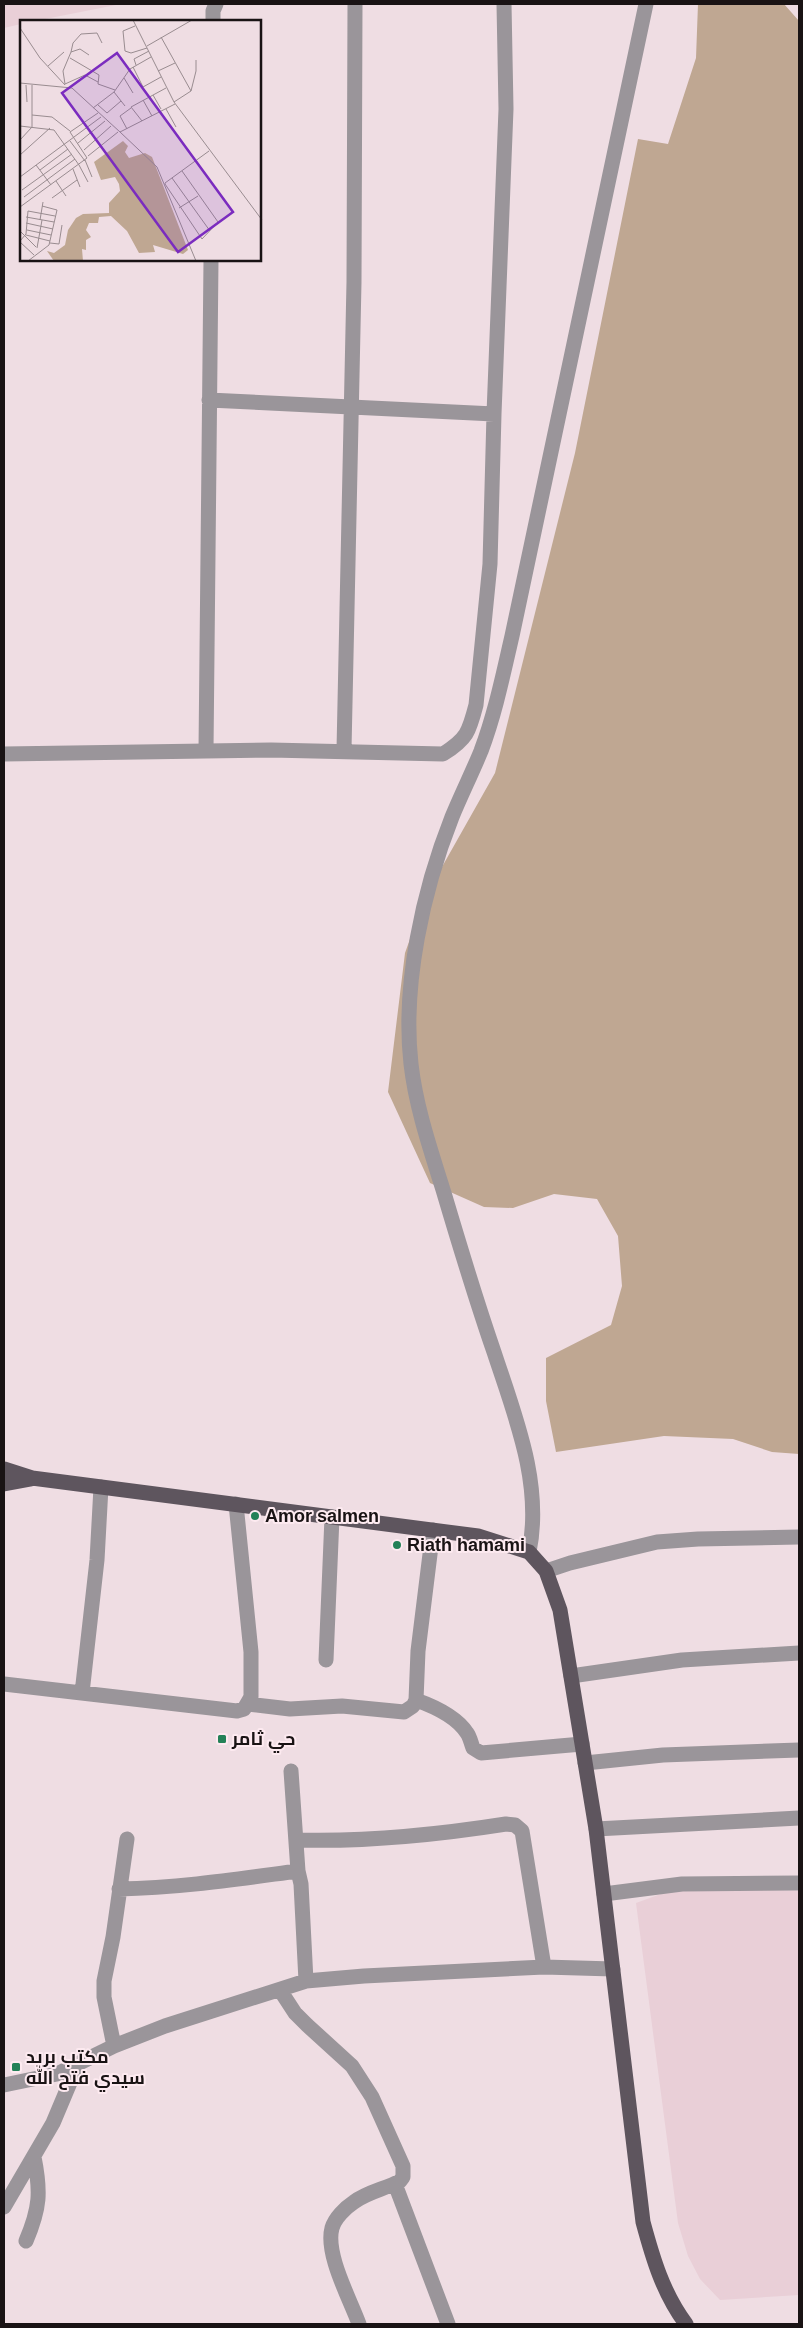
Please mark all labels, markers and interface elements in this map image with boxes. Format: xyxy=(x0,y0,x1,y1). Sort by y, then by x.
inset map xyxy=(20,20,261,261)
place label: Amor salmen xyxy=(265,1506,379,1526)
marker: Amor salmen xyxy=(249,1510,261,1522)
place label: Riath hamami xyxy=(407,1535,525,1555)
marker: Riath hamami xyxy=(391,1539,403,1551)
place label: حي ثامر xyxy=(231,1729,295,1754)
marker: حي ثامر xyxy=(216,1733,228,1745)
place label: مكتب بريد سيدي فتح الله xyxy=(26,2047,145,2092)
marker: مكتب بريد سيدي فتح الله xyxy=(10,2061,22,2073)

